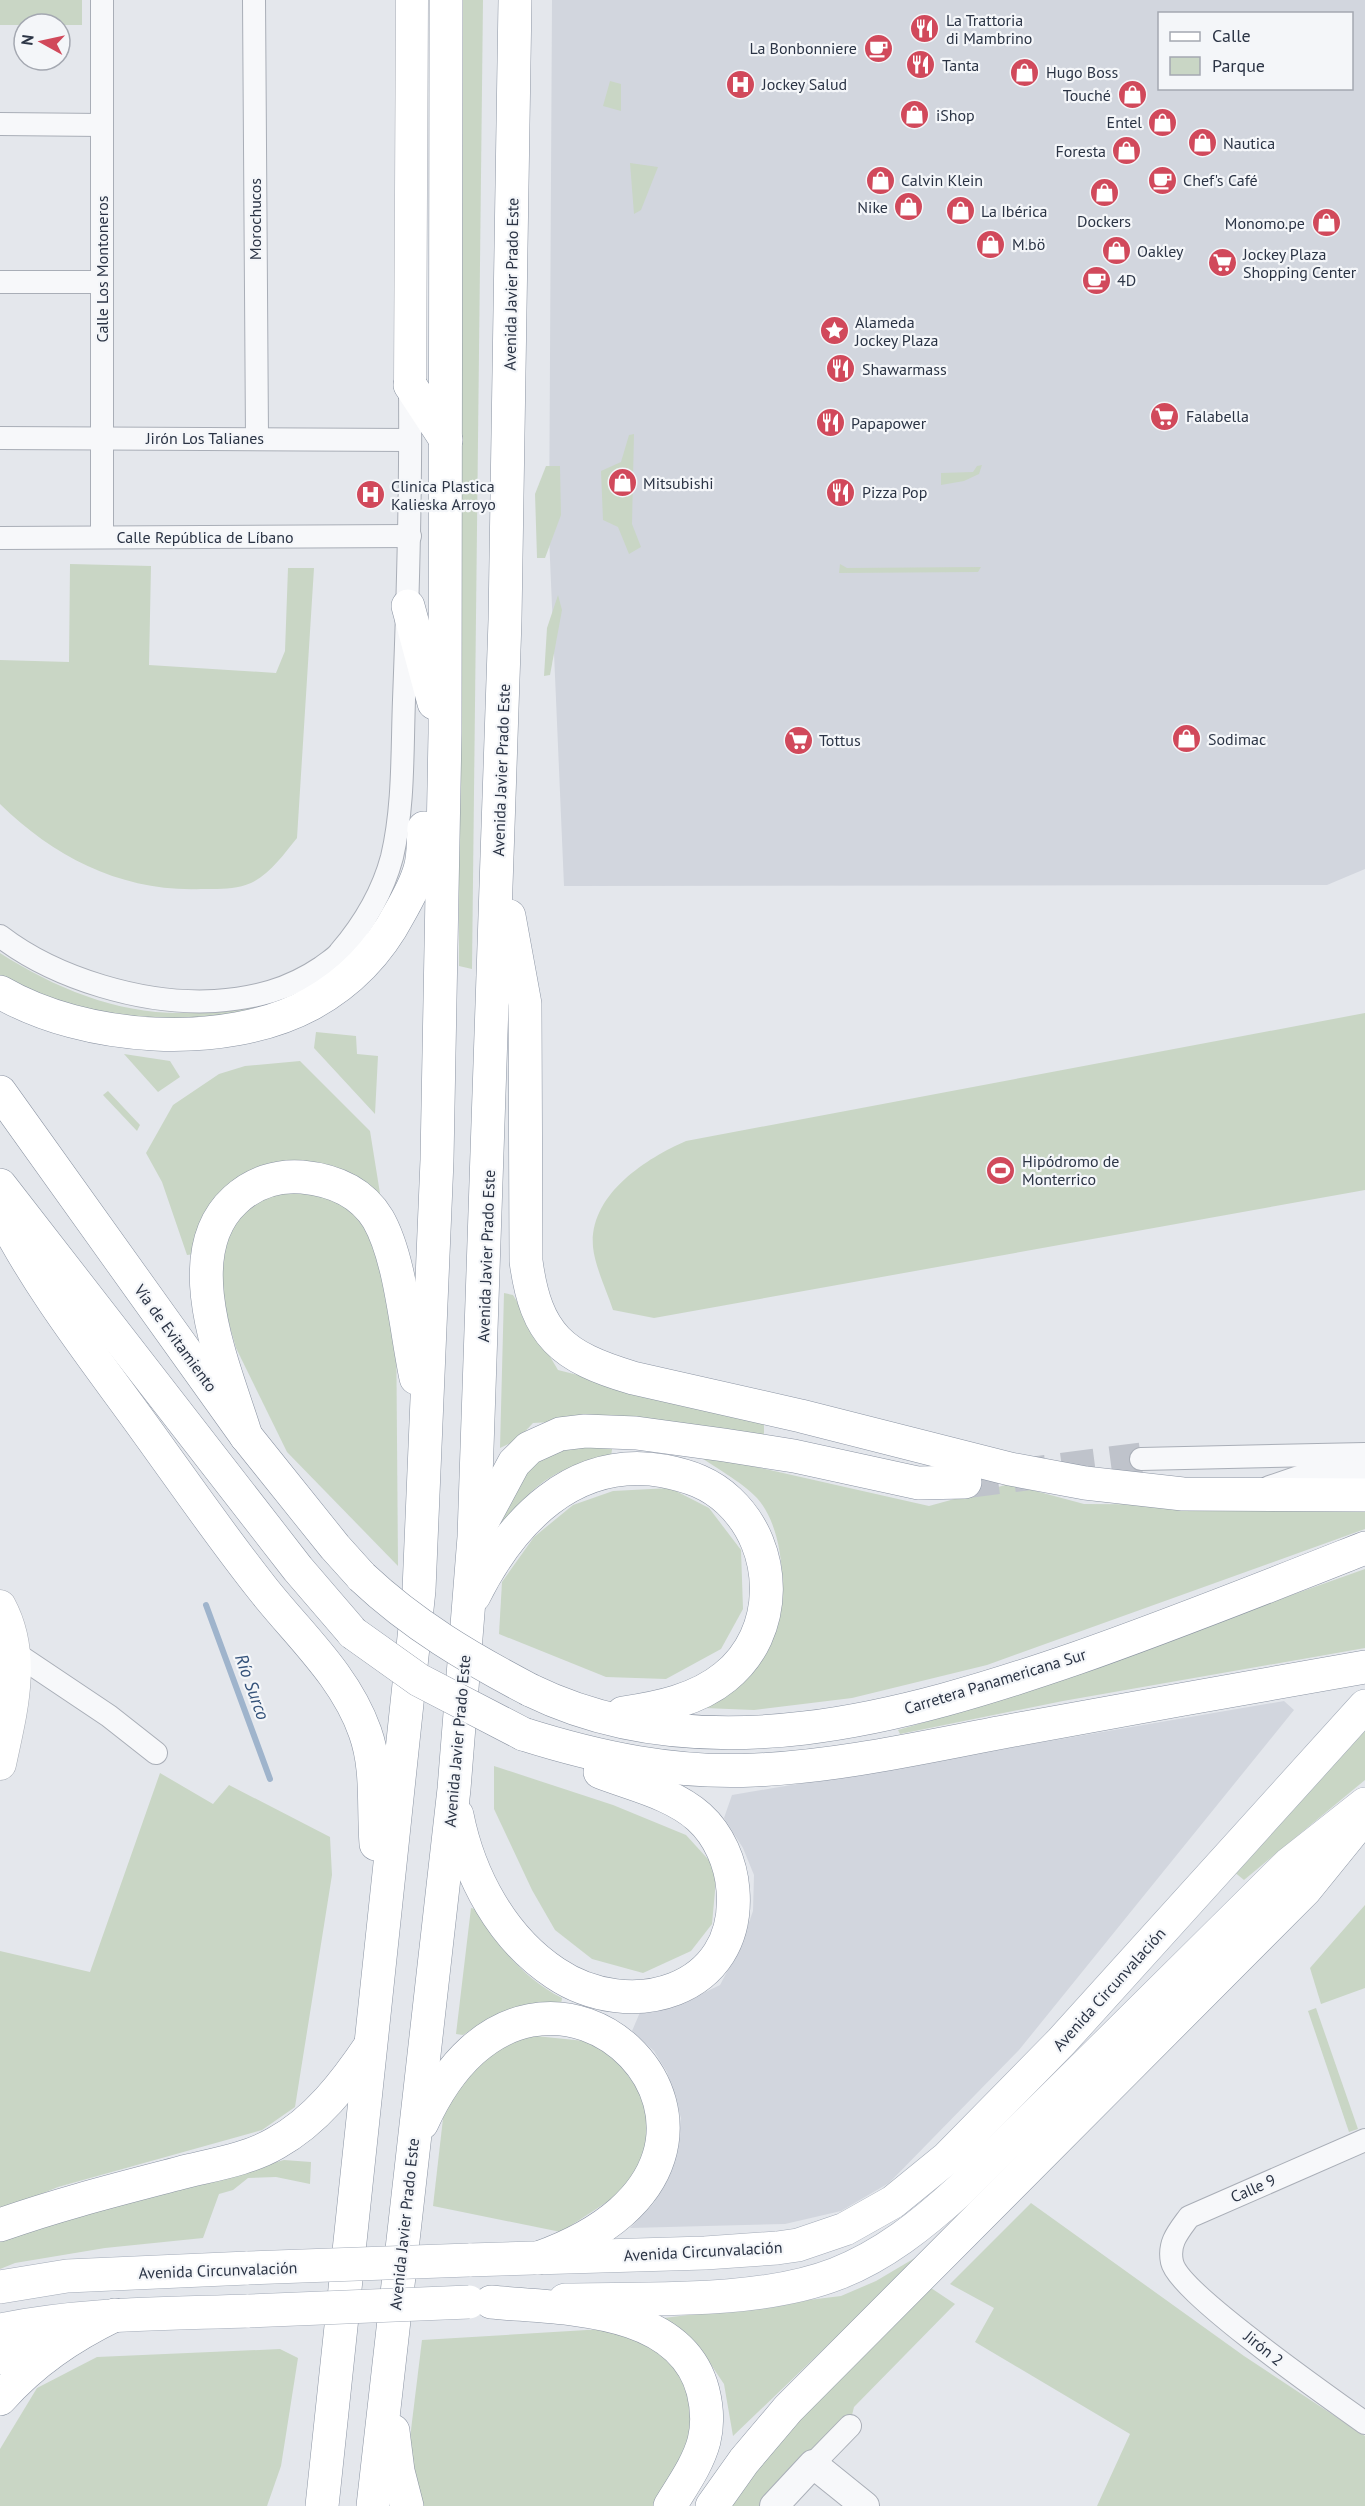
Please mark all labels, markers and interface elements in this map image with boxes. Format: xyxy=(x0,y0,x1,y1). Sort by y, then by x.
place label: La Trattoria di Mambrino xyxy=(946,10,1032,48)
north arrow xyxy=(12,12,72,72)
legend xyxy=(1158,12,1353,90)
restaurant icon: La Trattoria di Mambrino xyxy=(909,13,941,45)
text: Calle xyxy=(1212,24,1251,47)
cafe icon: La Bonbonniere xyxy=(862,32,894,64)
text: N xyxy=(17,33,38,47)
place label: La Bonbonniere xyxy=(749,38,857,58)
restaurant icon: Tanta xyxy=(905,49,937,81)
text: Parque xyxy=(1212,54,1265,77)
place label: Tanta xyxy=(942,55,979,75)
shop icon: Hugo Boss xyxy=(1009,56,1041,88)
place label: Hugo Boss xyxy=(1046,62,1118,82)
hospital icon: Jockey Salud xyxy=(725,68,757,100)
place label: Jockey Salud xyxy=(761,74,847,94)
shop icon: Touché xyxy=(1116,79,1148,111)
place label: Touché xyxy=(1063,85,1111,105)
shop icon: iShop xyxy=(899,99,931,131)
place label: iShop xyxy=(936,105,975,125)
shop icon: Entel xyxy=(1147,106,1179,138)
place label: Entel xyxy=(1107,112,1142,132)
shop icon: Nautica xyxy=(1186,127,1218,159)
place label: Nautica xyxy=(1223,133,1275,153)
shop icon: Foresta xyxy=(1111,135,1143,167)
place label: Foresta xyxy=(1055,141,1106,161)
shop icon: Calvin Klein xyxy=(864,164,896,196)
cafe icon: Chef's Café xyxy=(1146,164,1178,196)
place label: Calvin Klein xyxy=(901,170,983,190)
place label: Chef's Café xyxy=(1183,170,1258,190)
shop icon: Dockers xyxy=(1088,177,1120,209)
street label: Morochucos xyxy=(245,178,265,260)
shop icon: Nike xyxy=(893,191,925,223)
street label: Calle Los Montoneros xyxy=(92,195,112,342)
shop icon: La Ibérica xyxy=(944,195,976,227)
place label: Nike xyxy=(857,197,888,217)
street label: Avenida Javier Prado Este xyxy=(499,198,523,370)
place label: La Ibérica xyxy=(981,201,1047,221)
shop icon: Monomo.pe xyxy=(1310,207,1342,239)
place label: Dockers xyxy=(1077,211,1131,231)
place label: Monomo.pe xyxy=(1225,213,1305,233)
shop icon: M.bö xyxy=(975,228,1007,260)
place label: M.bö xyxy=(1012,234,1045,254)
shop icon: Oakley xyxy=(1100,235,1132,267)
place label: Oakley xyxy=(1137,241,1184,261)
place label: Jockey Plaza Shopping Center xyxy=(1242,244,1357,282)
supermarket icon: Jockey Plaza Shopping Center xyxy=(1206,247,1238,279)
cafe icon: 4D xyxy=(1080,264,1112,296)
place label: 4D xyxy=(1117,270,1136,290)
place label: Alameda Jockey Plaza xyxy=(854,312,939,350)
place icon: Alameda Jockey Plaza xyxy=(818,315,850,347)
restaurant icon: Shawarmass xyxy=(825,353,857,385)
place label: Shawarmass xyxy=(862,359,947,379)
supermarket icon: Falabella xyxy=(1149,400,1181,432)
place label: Falabella xyxy=(1186,406,1249,426)
restaurant icon: Papapower xyxy=(814,407,846,439)
place label: Papapower xyxy=(851,413,927,433)
street label: Jirón Los Talianes xyxy=(145,428,264,448)
shop icon: Mitsubishi xyxy=(606,467,638,499)
place label: Mitsubishi xyxy=(643,473,713,493)
place label: Clinica Plastica Kalieska Arroyo xyxy=(391,476,496,514)
restaurant icon: Pizza Pop xyxy=(825,476,857,508)
hospital icon: Clinica Plastica Kalieska Arroyo xyxy=(354,479,386,511)
place label: Pizza Pop xyxy=(862,482,927,502)
street label: Calle República de Líbano xyxy=(116,527,294,547)
street label: Avenida Javier Prado Este xyxy=(488,683,514,857)
shop icon: Sodimac xyxy=(1171,723,1203,755)
supermarket icon: Tottus xyxy=(782,724,814,756)
place label: Sodimac xyxy=(1208,729,1266,749)
place label: Tottus xyxy=(819,730,861,750)
place label: Hipódromo de Monterrico xyxy=(1022,1151,1119,1189)
sports icon: Hipódromo de Monterrico xyxy=(985,1154,1017,1186)
street label: Avenida Javier Prado Este xyxy=(473,1169,499,1343)
street label: Vía de Evitamiento xyxy=(130,1280,222,1396)
street label: Carretera Panamericana Sur xyxy=(902,1644,1089,1718)
water label: Río Surco xyxy=(230,1651,275,1723)
street label: Avenida Javier Prado Este xyxy=(440,1654,474,1828)
street label: Avenida Circunvalación xyxy=(1048,1923,1170,2055)
street label: Avenida Javier Prado Este xyxy=(385,2137,423,2311)
street label: Calle 9 xyxy=(1227,2169,1279,2207)
street label: Avenida Circunvalación xyxy=(623,2237,783,2265)
street label: Avenida Circunvalación xyxy=(138,2257,298,2283)
street label: Jirón 2 xyxy=(1240,2326,1288,2370)

